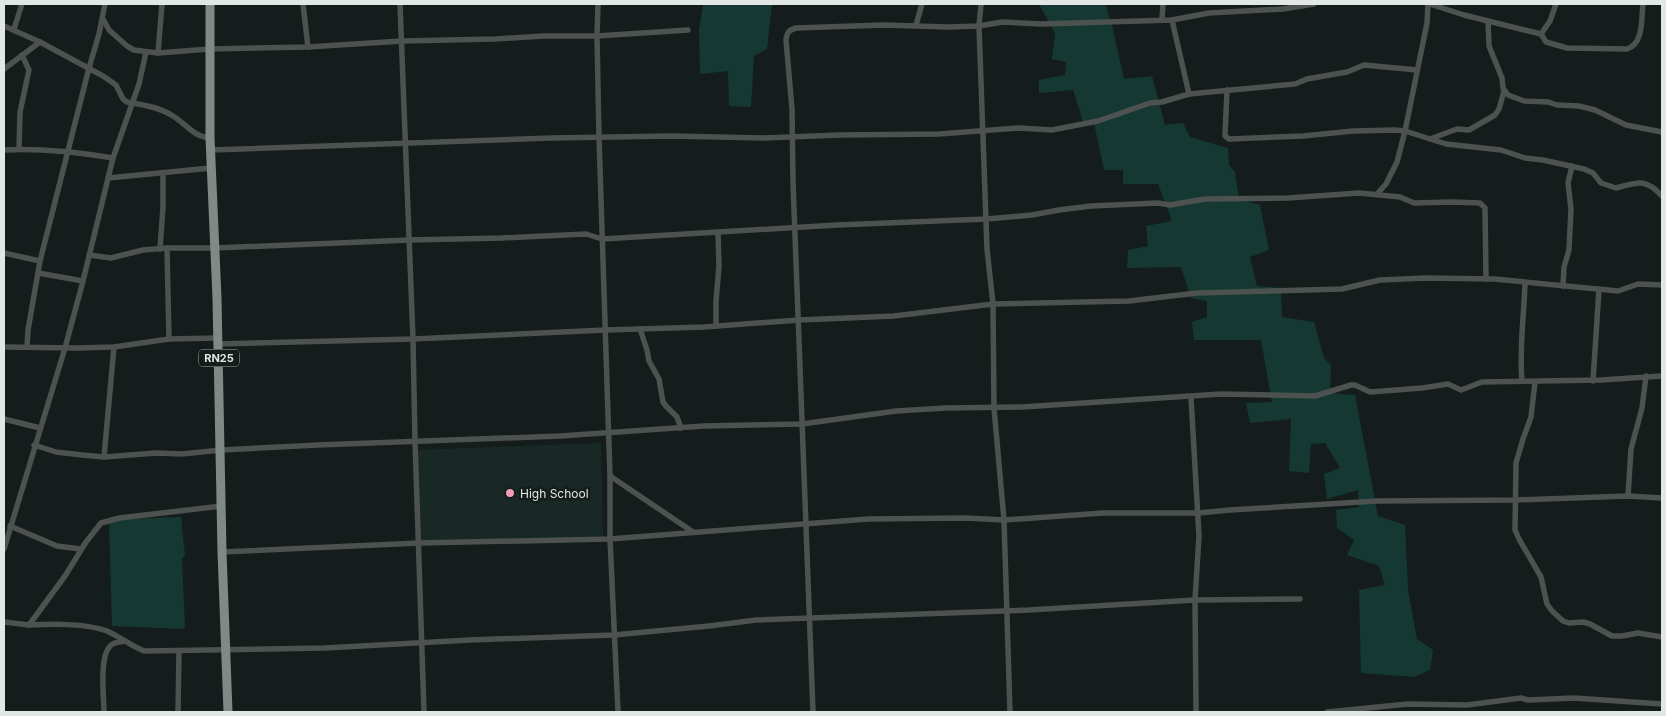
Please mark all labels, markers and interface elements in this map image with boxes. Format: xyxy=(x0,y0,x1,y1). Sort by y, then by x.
road number: RN25 xyxy=(199,349,239,366)
place label: High School xyxy=(520,486,589,501)
marker: High School xyxy=(504,487,516,499)

